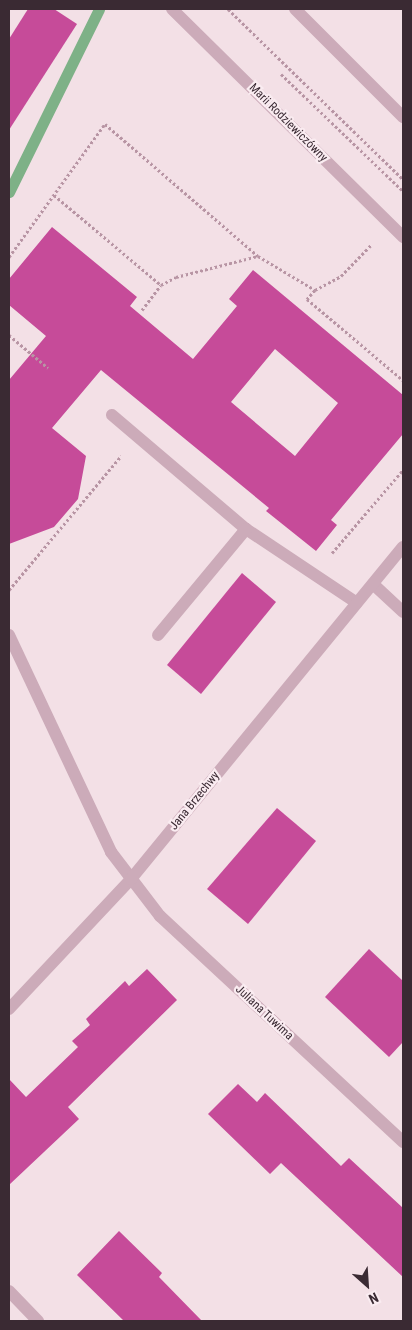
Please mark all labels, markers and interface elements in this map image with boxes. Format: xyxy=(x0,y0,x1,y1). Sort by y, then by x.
street label: Marii Rodziewiczówny xyxy=(246,81,330,165)
street label: Jana Brzechwy xyxy=(167,769,223,833)
street label: Juliana Tuwima xyxy=(232,983,296,1043)
north arrow xyxy=(342,1260,392,1310)
text: N xyxy=(366,1289,381,1308)

